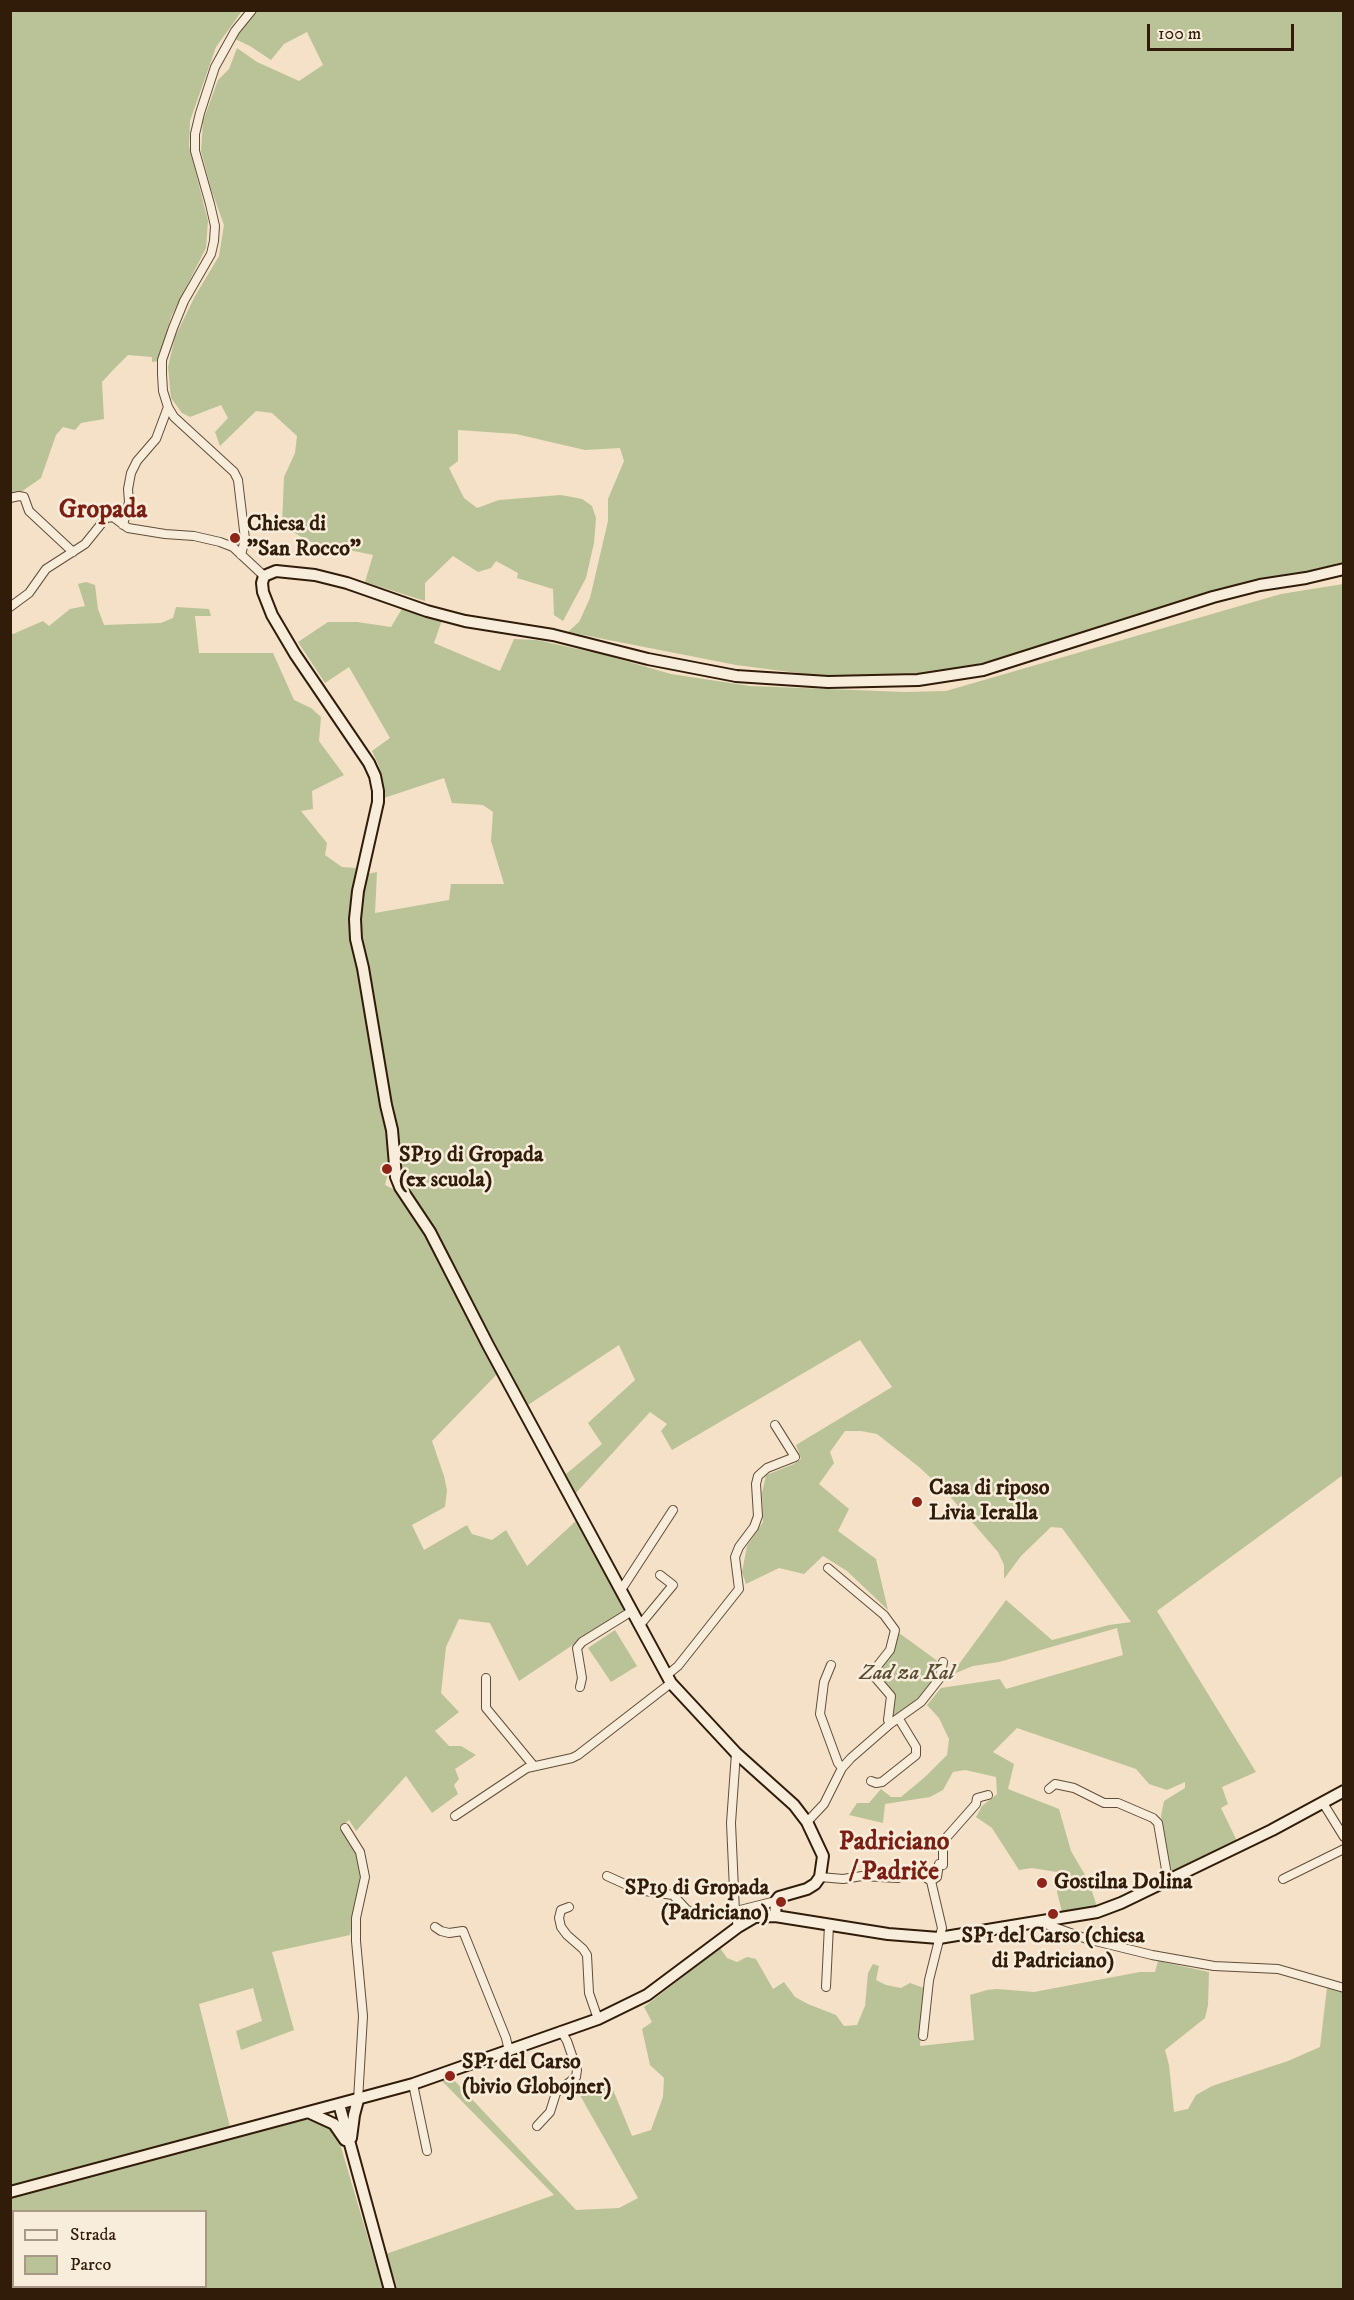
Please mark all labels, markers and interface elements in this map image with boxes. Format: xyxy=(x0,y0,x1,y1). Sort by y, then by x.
scale bar xyxy=(1150,12,1297,50)
text: 100 m xyxy=(1158,23,1201,45)
district label: Gropada xyxy=(59,496,147,528)
place label: Chiesa di "San Rocco" xyxy=(247,512,361,564)
marker: Chiesa di "San Rocco" xyxy=(228,531,242,545)
place label: SP19 di Gropada (ex scuola) xyxy=(399,1143,543,1194)
marker: SP19 di Gropada (ex scuola) xyxy=(380,1162,394,1176)
place label: Casa di riposo Livia Ieralla xyxy=(929,1476,1049,1528)
marker: Casa di riposo Livia Ieralla xyxy=(910,1495,924,1509)
park label: Zad za Kal xyxy=(859,1661,955,1687)
district label: Padriciano / Padriče xyxy=(839,1828,949,1889)
place label: Gostilna Dolina xyxy=(1054,1870,1192,1896)
place label: SP19 di Gropada (Padriciano) xyxy=(625,1876,769,1928)
marker: Gostilna Dolina xyxy=(1035,1876,1049,1890)
marker: SP19 di Gropada (Padriciano) xyxy=(774,1895,788,1909)
marker: SP1 del Carso (chiesa di Padriciano) xyxy=(1046,1907,1060,1921)
place label: SP1 del Carso (chiesa di Padriciano) xyxy=(961,1924,1145,1976)
place label: SP1 del Carso (bivio Globojner) xyxy=(462,2050,611,2102)
marker: SP1 del Carso (bivio Globojner) xyxy=(443,2069,457,2083)
legend xyxy=(12,2210,207,2288)
text: Strada xyxy=(70,2224,116,2246)
text: Parco xyxy=(70,2254,111,2276)

